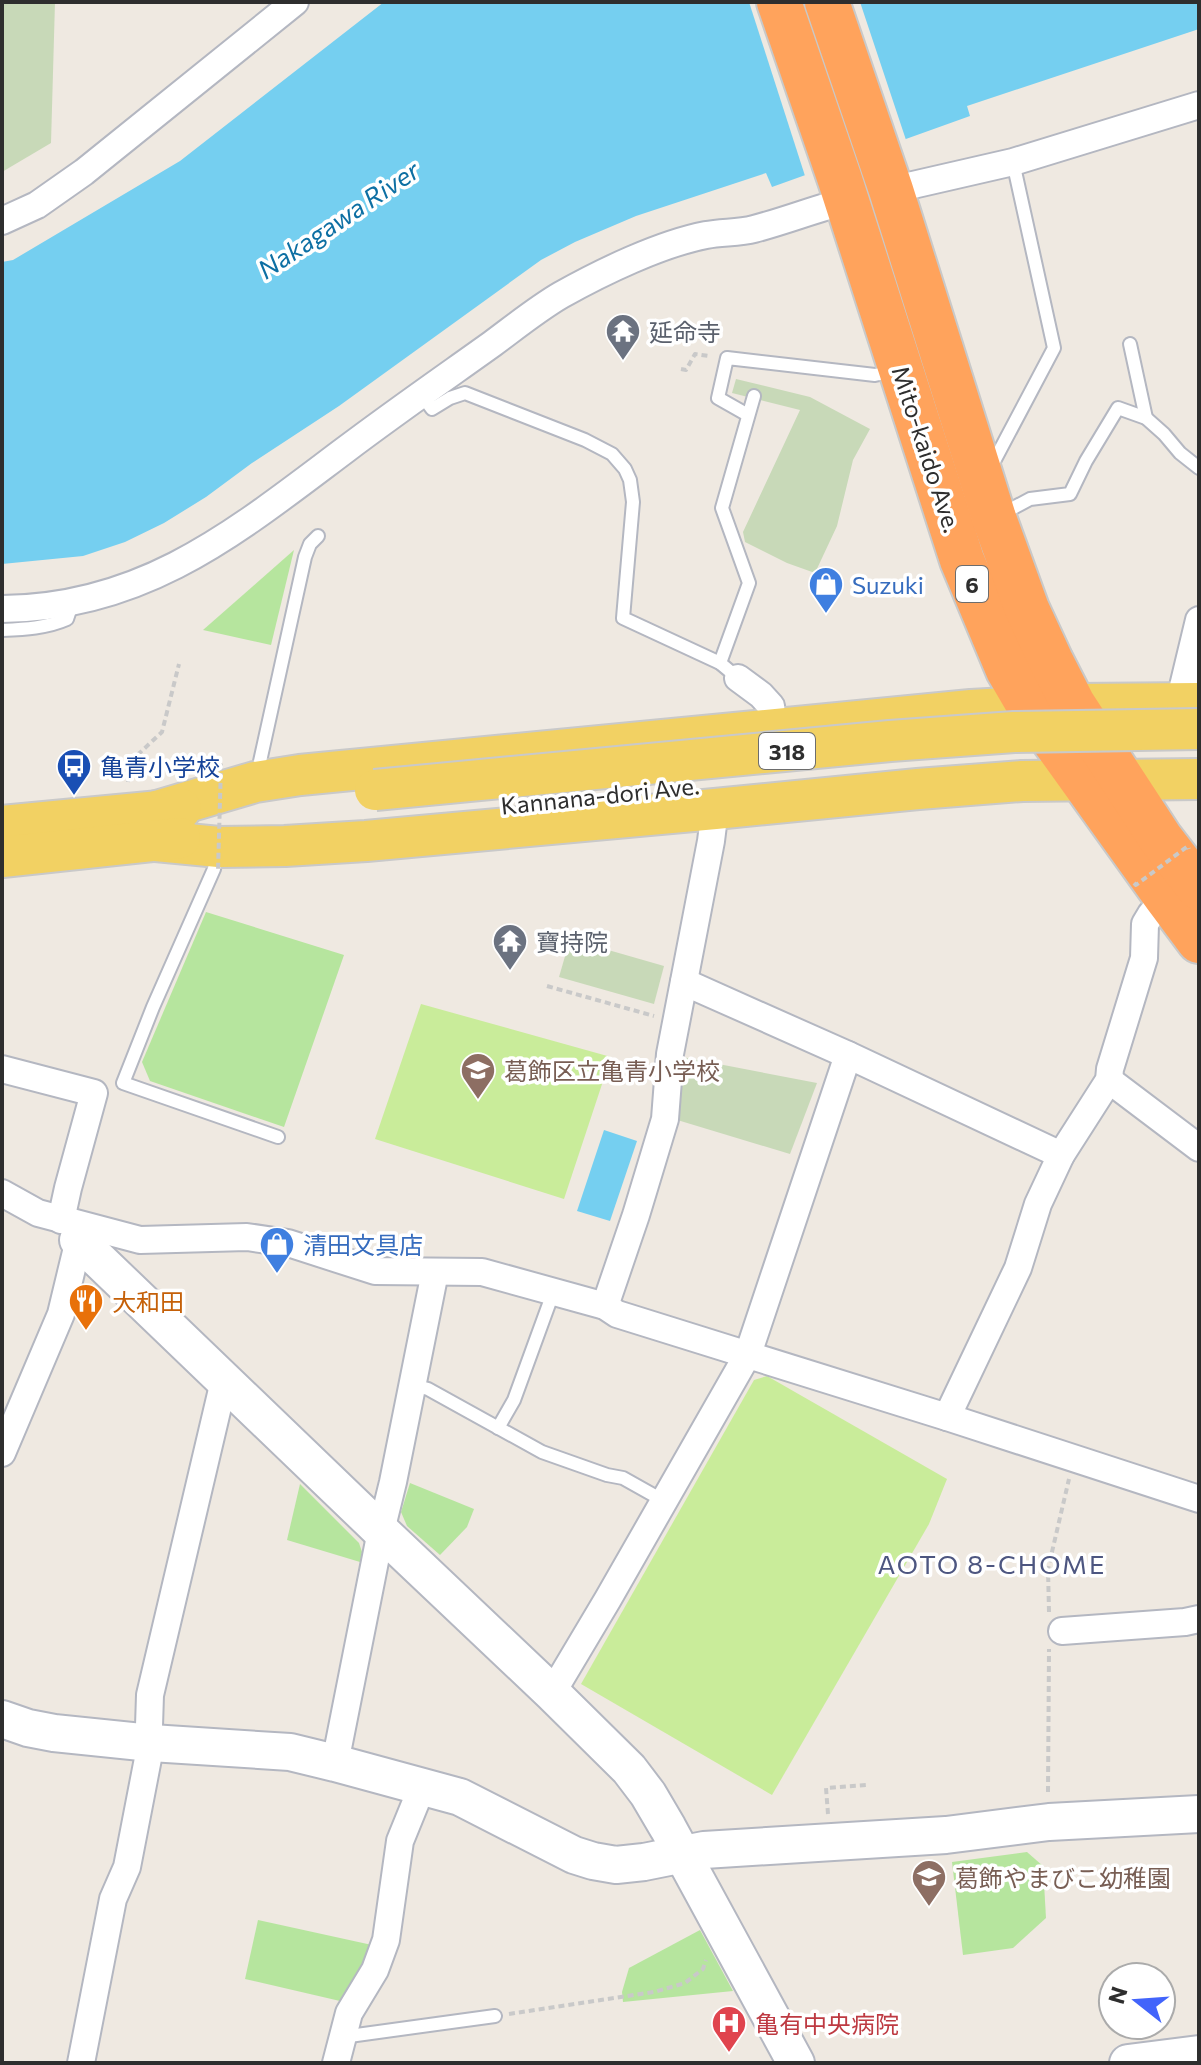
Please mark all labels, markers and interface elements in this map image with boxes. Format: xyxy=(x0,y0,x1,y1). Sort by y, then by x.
water label: Nakagawa River xyxy=(251,153,426,284)
temple icon: 延命寺 xyxy=(604,312,642,362)
place label: 延命寺 xyxy=(649,317,721,346)
street label: Mito-kaido Ave. xyxy=(886,362,968,536)
shop icon: Suzuki xyxy=(807,565,845,615)
road number: 6 xyxy=(956,566,988,602)
place label: Suzuki xyxy=(852,570,924,599)
road number: 318 xyxy=(759,733,815,769)
bus stop icon: 亀青小学校 xyxy=(55,747,93,797)
place label: 亀青小学校 xyxy=(100,752,220,781)
street label: Kannana-dori Ave. xyxy=(499,770,701,820)
temple icon: 寶持院 xyxy=(491,922,529,972)
place label: 寶持院 xyxy=(536,927,608,956)
school or university icon: 葛飾区立亀青小学校 xyxy=(459,1051,497,1101)
place label: 葛飾区立亀青小学校 xyxy=(504,1056,720,1085)
shop icon: 清田文具店 xyxy=(258,1225,296,1275)
place label: 清田文具店 xyxy=(303,1230,423,1259)
restaurant icon: 大和田 xyxy=(67,1282,105,1332)
place label: 大和田 xyxy=(112,1287,184,1316)
district label: AOTO 8-CHOME xyxy=(878,1548,1106,1579)
school or university icon: 葛飾やまびこ幼稚園 xyxy=(910,1858,948,1908)
place label: 葛飾やまびこ幼稚園 xyxy=(955,1863,1171,1892)
north arrow xyxy=(1097,1961,1177,2041)
text: N xyxy=(1102,1983,1133,2007)
hospital icon: 亀有中央病院 xyxy=(710,2004,748,2054)
place label: 亀有中央病院 xyxy=(755,2009,899,2038)

